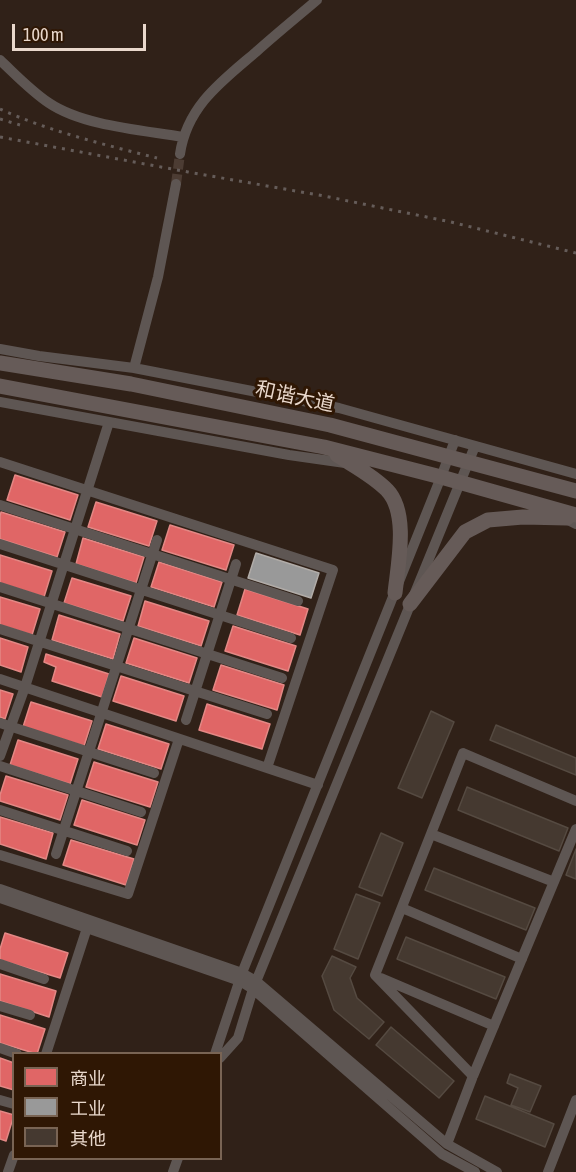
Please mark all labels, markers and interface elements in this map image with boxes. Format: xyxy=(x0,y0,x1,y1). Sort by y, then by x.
scale bar xyxy=(15,12,148,50)
text: 100 m xyxy=(23,24,64,45)
street label: 和谐大道 xyxy=(253,377,337,417)
legend xyxy=(12,1052,222,1160)
text: 商业 xyxy=(70,1068,106,1089)
text: 工业 xyxy=(70,1098,106,1119)
text: 其他 xyxy=(70,1128,106,1149)

